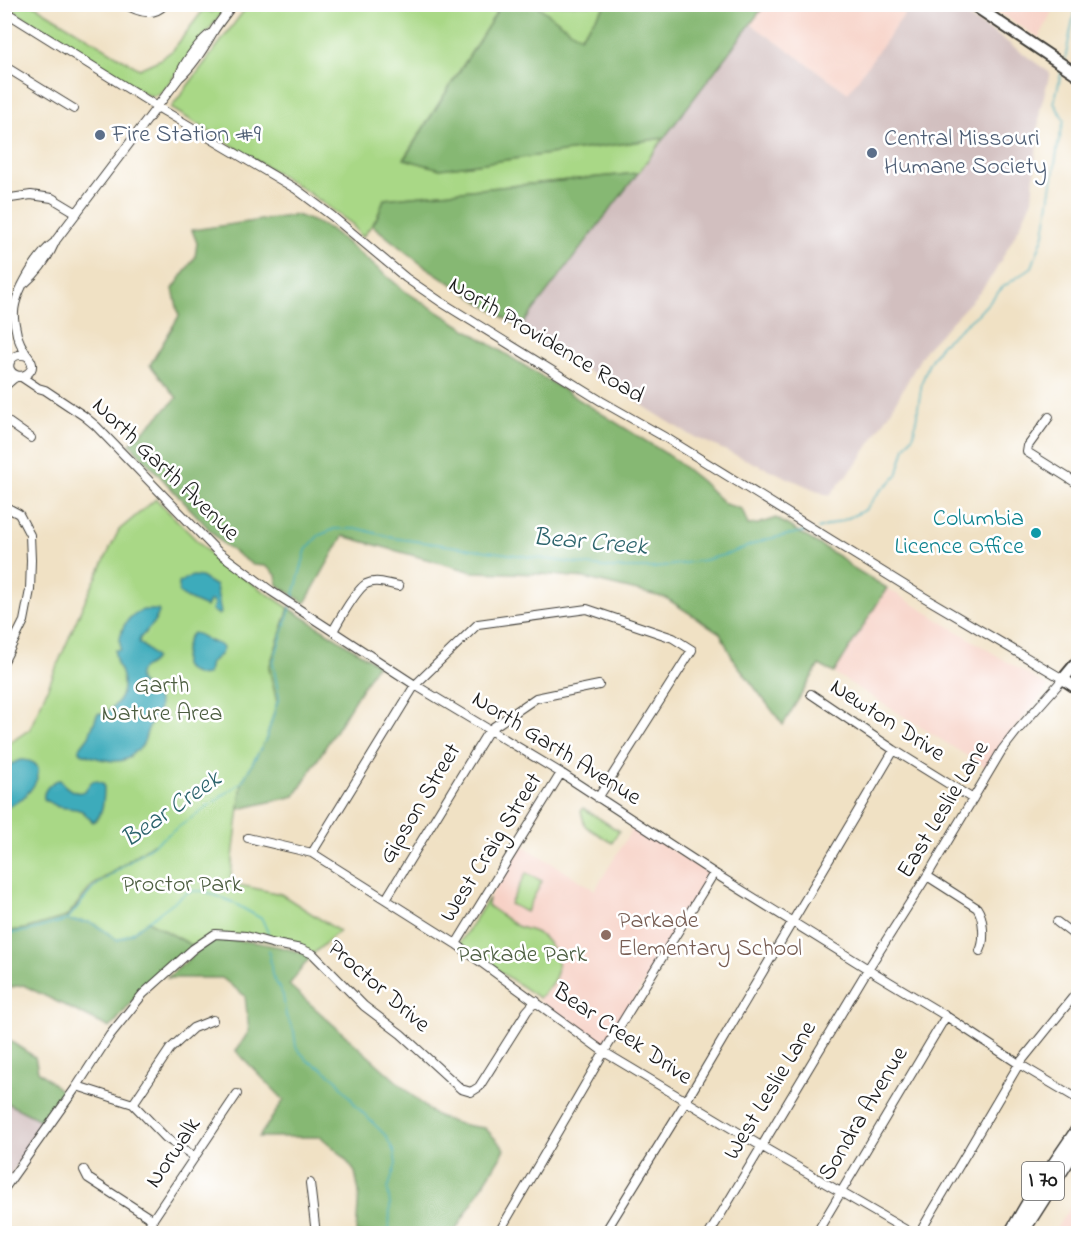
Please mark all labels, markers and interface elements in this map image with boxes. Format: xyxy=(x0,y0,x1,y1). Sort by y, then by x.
place label: Fire Station #9 xyxy=(111,118,262,153)
place label: Central Missouri Humane Society xyxy=(884,122,1047,186)
marker: Fire Station #9 xyxy=(93,128,107,142)
marker: Central Missouri Humane Society xyxy=(865,146,879,160)
street label: North Providence Road xyxy=(441,269,651,414)
street label: North Garth Avenue xyxy=(83,390,247,550)
place label: Columbia Licence Office xyxy=(895,502,1024,565)
water label: Bear Creek xyxy=(531,519,650,567)
marker: Columbia Licence Office xyxy=(1029,526,1043,540)
park label: Garth Nature Area xyxy=(101,669,223,732)
street label: Newton Drive xyxy=(822,671,952,772)
street label: North Garth Avenue xyxy=(464,683,648,815)
street label: East Leslie Lane xyxy=(889,734,999,886)
street label: Gipson Street xyxy=(371,737,471,871)
water label: Bear Creek xyxy=(114,761,231,858)
street label: West Craig Street xyxy=(432,766,552,930)
park label: Proctor Park xyxy=(122,868,243,903)
place label: Parkade Elementary School xyxy=(618,904,802,968)
marker: Parkade Elementary School xyxy=(599,928,613,942)
street label: Proctor Drive xyxy=(319,932,438,1042)
park label: Parkade Park xyxy=(457,938,587,973)
street label: Bear Creek Drive xyxy=(544,975,699,1095)
street label: West Leslie Lane xyxy=(716,1014,827,1167)
street label: Sondra Avenue xyxy=(810,1040,918,1188)
street label: Norwalk xyxy=(137,1110,211,1196)
road number: I 70 xyxy=(1022,1162,1064,1200)

